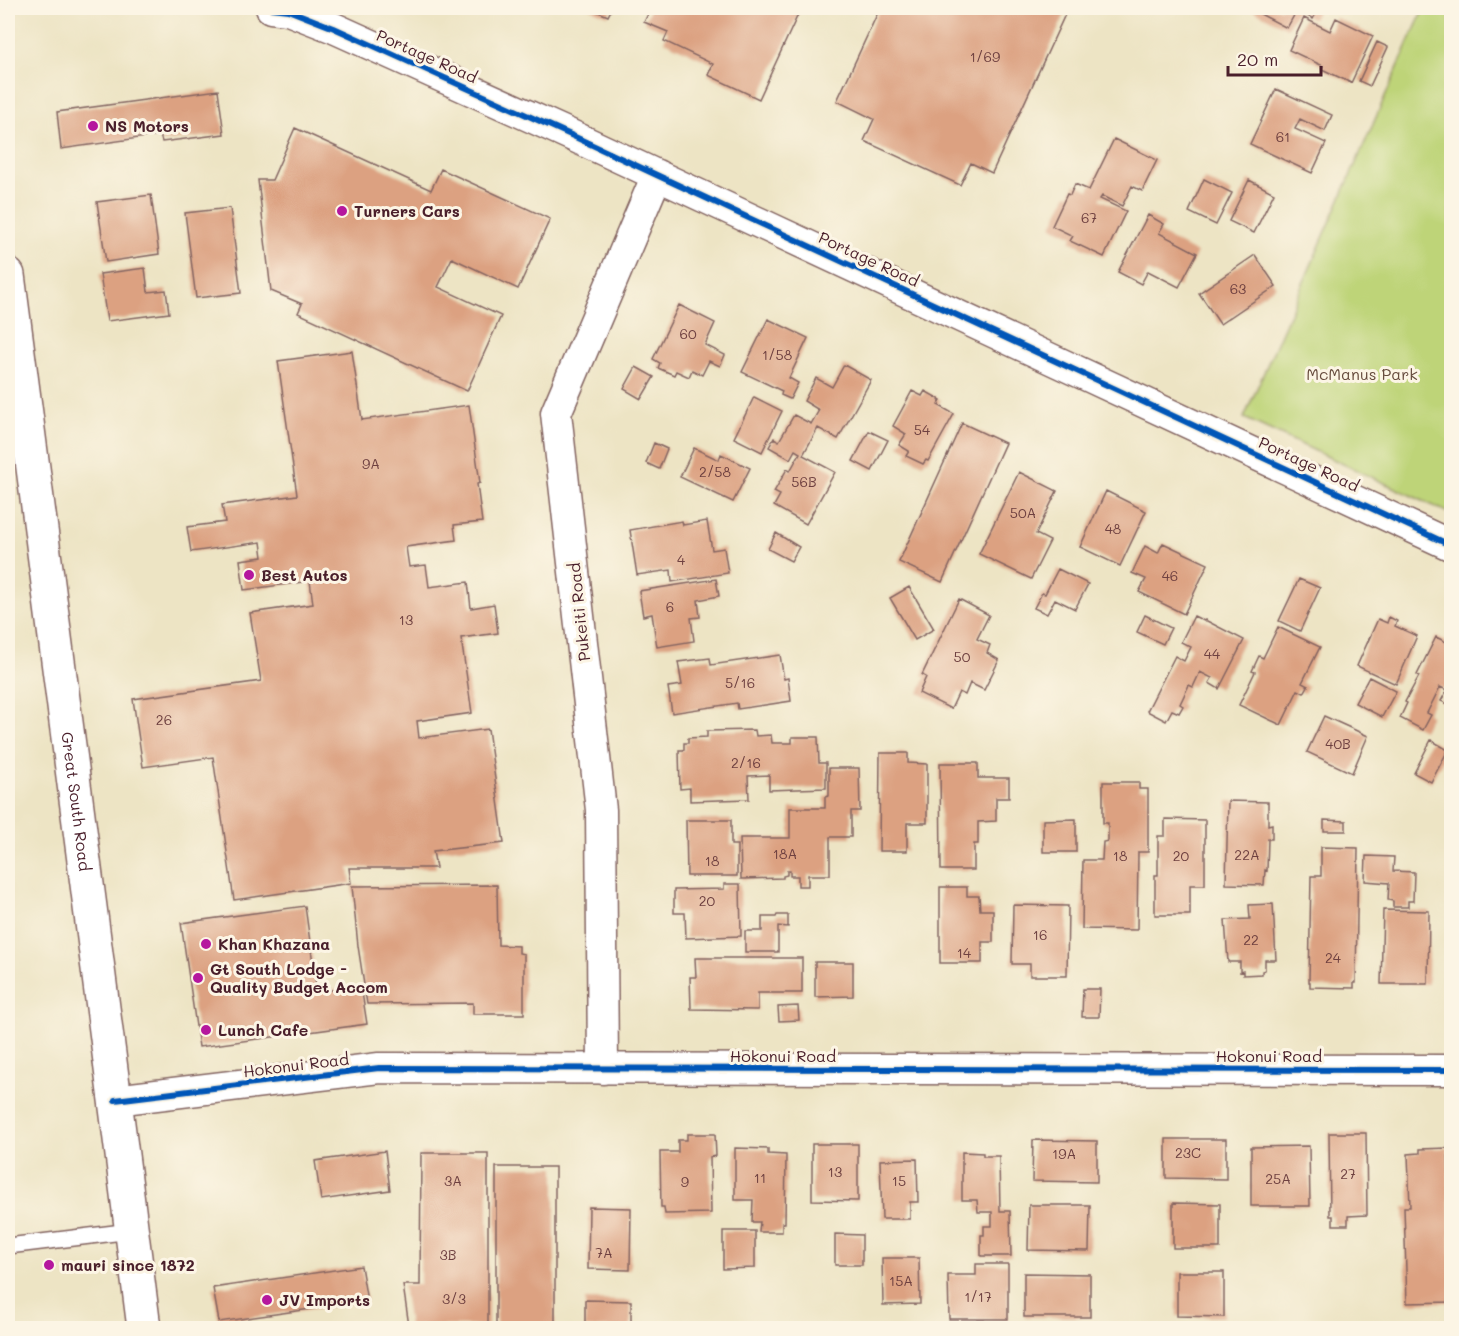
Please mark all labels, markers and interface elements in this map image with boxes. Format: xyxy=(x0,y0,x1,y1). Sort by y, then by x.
street label: Portage Road xyxy=(373,24,481,87)
scale bar xyxy=(1228,39,1321,77)
house number: 1/69 xyxy=(970,47,1000,66)
text: 20 m xyxy=(1237,47,1278,71)
place label: NS Motors xyxy=(105,115,189,136)
marker: NS Motors xyxy=(86,119,100,133)
house number: 61 xyxy=(1276,127,1290,146)
place label: Turners Cars xyxy=(354,200,460,221)
marker: Turners Cars xyxy=(335,204,349,218)
house number: 67 xyxy=(1081,208,1097,227)
street label: Portage Road xyxy=(816,226,923,291)
house number: 63 xyxy=(1230,279,1246,298)
house number: 60 xyxy=(679,324,697,343)
house number: 1/58 xyxy=(762,345,792,364)
park label: McManus Park xyxy=(1306,363,1418,384)
house number: 54 xyxy=(914,420,931,439)
street label: Portage Road xyxy=(1256,431,1363,496)
house number: 9A xyxy=(362,454,380,473)
house number: 2/58 xyxy=(699,462,731,481)
house number: 56B xyxy=(791,472,817,491)
house number: 50A xyxy=(1010,503,1036,522)
house number: 48 xyxy=(1105,519,1121,538)
house number: 4 xyxy=(677,550,686,569)
street label: Pukeiti Road xyxy=(563,562,594,662)
place label: Best Autos xyxy=(261,564,347,585)
house number: 46 xyxy=(1162,566,1178,585)
marker: Best Autos xyxy=(242,568,256,582)
house number: 6 xyxy=(666,597,674,616)
house number: 13 xyxy=(399,610,413,629)
house number: 44 xyxy=(1204,644,1221,663)
house number: 50 xyxy=(954,647,971,666)
house number: 5/16 xyxy=(725,673,755,692)
house number: 26 xyxy=(156,710,172,729)
street label: Great South Road xyxy=(57,731,96,872)
house number: 40B xyxy=(1325,734,1351,753)
house number: 2/16 xyxy=(731,753,761,772)
house number: 18A xyxy=(773,844,797,863)
house number: 22A xyxy=(1234,845,1260,864)
house number: 18 xyxy=(1113,846,1127,865)
house number: 20 xyxy=(1173,846,1190,865)
house number: 18 xyxy=(705,851,719,870)
house number: 20 xyxy=(699,891,716,910)
house number: 16 xyxy=(1033,925,1047,944)
house number: 22 xyxy=(1243,930,1259,949)
place label: Khan Khazana xyxy=(218,933,330,954)
marker: Khan Khazana xyxy=(199,937,213,951)
house number: 14 xyxy=(957,943,972,962)
house number: 24 xyxy=(1325,948,1342,967)
place label: Gt South Lodge - Quality Budget Accom xyxy=(210,958,388,997)
marker: Gt South Lodge - Quality Budget Accom xyxy=(191,971,205,985)
place label: Lunch Cafe xyxy=(218,1019,308,1040)
marker: Lunch Cafe xyxy=(199,1023,213,1037)
street label: Hokonui Road xyxy=(730,1045,836,1066)
street label: Hokonui Road xyxy=(1216,1045,1322,1066)
street label: Hokonui Road xyxy=(242,1048,350,1081)
house number: 23C xyxy=(1175,1143,1201,1162)
house number: 19A xyxy=(1052,1144,1076,1163)
house number: 13 xyxy=(828,1162,842,1181)
house number: 27 xyxy=(1340,1164,1356,1183)
house number: 11 xyxy=(754,1168,766,1187)
house number: 25A xyxy=(1265,1169,1291,1188)
house number: 3A xyxy=(444,1171,462,1190)
house number: 15 xyxy=(892,1171,906,1190)
house number: 9 xyxy=(681,1172,689,1191)
house number: 7A xyxy=(595,1243,613,1262)
house number: 3B xyxy=(440,1245,456,1264)
place label: mauri since 1872 xyxy=(61,1254,195,1275)
marker: mauri since 1872 xyxy=(42,1258,56,1272)
house number: 15A xyxy=(889,1271,913,1290)
house number: 1/17 xyxy=(964,1287,992,1306)
place label: JV Imports xyxy=(279,1289,370,1310)
house number: 3/3 xyxy=(442,1289,466,1308)
marker: JV Imports xyxy=(260,1293,274,1307)

